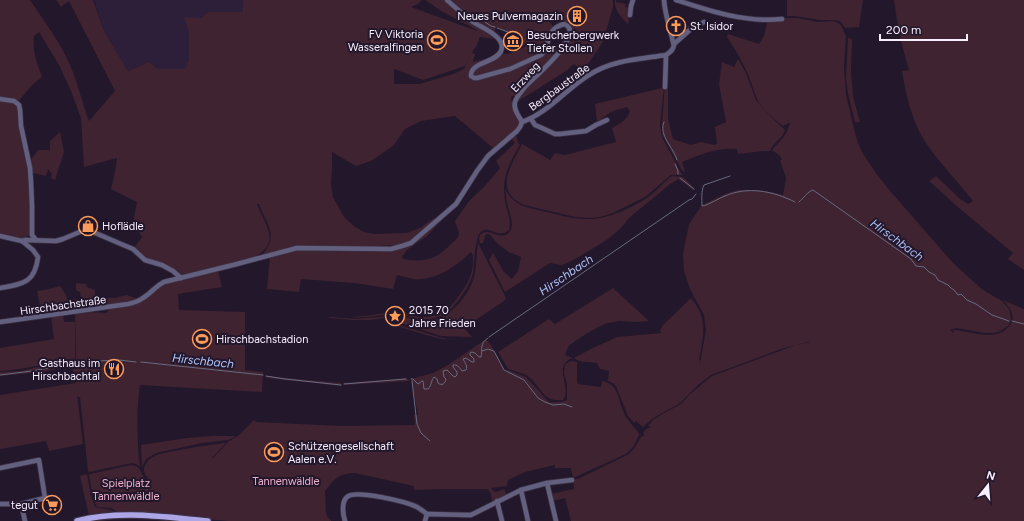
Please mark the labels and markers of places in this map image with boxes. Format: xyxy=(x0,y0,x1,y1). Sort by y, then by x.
building icon: Neues Pulvermagazin xyxy=(566,5,588,27)
place label: Neues Pulvermagazin xyxy=(457,10,563,23)
church icon: St. Isidor xyxy=(665,15,687,37)
place label: St. Isidor xyxy=(690,20,733,33)
place label: FV Viktoria Wasseralfingen xyxy=(348,28,423,54)
sports icon: FV Viktoria Wasseralfingen xyxy=(426,29,448,51)
place label: Besucherbergwerk Tiefer Stollen xyxy=(527,29,620,55)
museum icon: Besucherbergwerk Tiefer Stollen xyxy=(502,30,524,52)
shop icon: Hoflädle xyxy=(77,215,99,237)
place label: Hoflädle xyxy=(102,220,144,233)
place label: 2015 70 Jahre Frieden xyxy=(409,304,476,330)
place icon: 2015 70 Jahre Frieden xyxy=(384,305,406,327)
sports icon: Hirschbachstadion xyxy=(191,328,213,350)
place label: Hirschbachstadion xyxy=(216,333,308,346)
place label: Gasthaus im Hirschbachtal xyxy=(32,357,100,383)
restaurant icon: Gasthaus im Hirschbachtal xyxy=(103,358,125,380)
place label: Schützengesellschaft Aalen e.V. xyxy=(288,440,394,466)
sports icon: Schützengesellschaft Aalen e.V. xyxy=(263,441,285,463)
supermarket icon: tegut xyxy=(41,494,63,516)
place label: tegut xyxy=(11,499,38,512)

